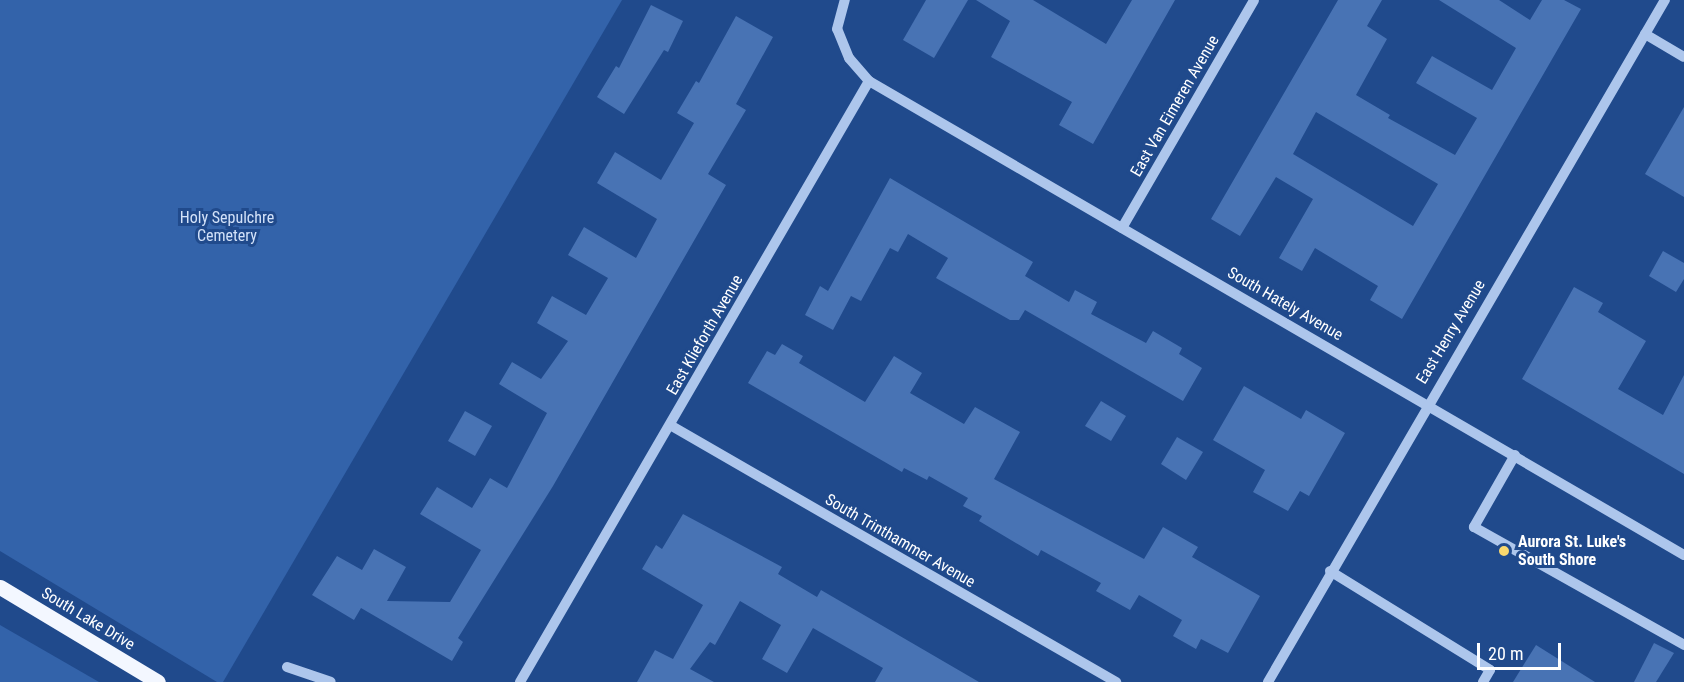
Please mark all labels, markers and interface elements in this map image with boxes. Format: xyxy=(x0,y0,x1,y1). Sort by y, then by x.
street label: East Van Eimeren Avenue xyxy=(1127,32,1223,180)
park label: Holy Sepulchre Cemetery xyxy=(180,208,274,246)
street label: South Hately Avenue xyxy=(1224,263,1346,345)
street label: East Klieforth Avenue xyxy=(663,272,747,398)
street label: East Henry Avenue xyxy=(1412,277,1490,387)
street label: South Trinthammer Avenue xyxy=(821,490,979,592)
place label: Aurora St. Luke's South Shore xyxy=(1518,532,1626,570)
marker: Aurora St. Luke's South Shore xyxy=(1495,542,1513,560)
street label: South Lake Drive xyxy=(38,584,138,654)
scale bar xyxy=(1480,631,1564,669)
text: 20 m xyxy=(1488,643,1523,664)

